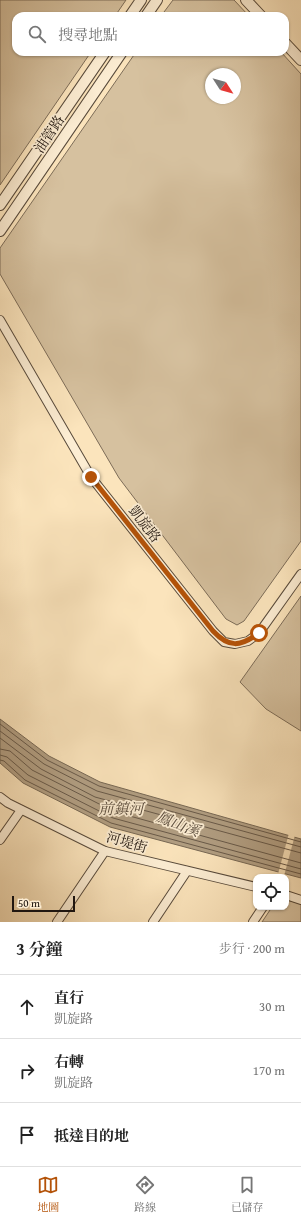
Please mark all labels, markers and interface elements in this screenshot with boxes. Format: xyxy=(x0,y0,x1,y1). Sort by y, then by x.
search box xyxy=(12,12,289,56)
icon: search xyxy=(26,23,48,45)
text: 搜尋地點 xyxy=(58,24,118,45)
north arrow xyxy=(205,68,241,104)
street label: 油管路 xyxy=(29,111,69,157)
route end xyxy=(82,468,100,486)
street label: 凱旋路 xyxy=(124,501,166,547)
route start xyxy=(250,624,268,642)
water label: 前鎮河 xyxy=(98,798,146,819)
water label: 鳳山溪 xyxy=(153,806,205,842)
street label: 河堤街 xyxy=(104,827,150,857)
map controls xyxy=(253,874,289,910)
button: locate xyxy=(253,874,289,910)
scale bar xyxy=(12,894,75,913)
text: 50 m xyxy=(18,895,40,911)
text: 3 分鐘 xyxy=(16,936,63,961)
text: 步行 · 200 m xyxy=(219,939,285,958)
text: 直行 xyxy=(54,987,84,1008)
icon: ahead xyxy=(16,996,38,1018)
text: 30 m xyxy=(259,997,285,1016)
text: 凱旋路 xyxy=(54,1009,93,1028)
text: 右轉 xyxy=(54,1051,84,1072)
icon: right xyxy=(16,1060,38,1082)
text: 170 m xyxy=(253,1061,285,1080)
text: 凱旋路 xyxy=(54,1073,93,1092)
icon: arrive xyxy=(16,1124,38,1146)
text: 抵達目的地 xyxy=(54,1125,129,1146)
tab: 地圖 xyxy=(37,1174,59,1215)
tab: 路線 xyxy=(134,1174,156,1215)
tab: 已儲存 xyxy=(231,1174,264,1215)

